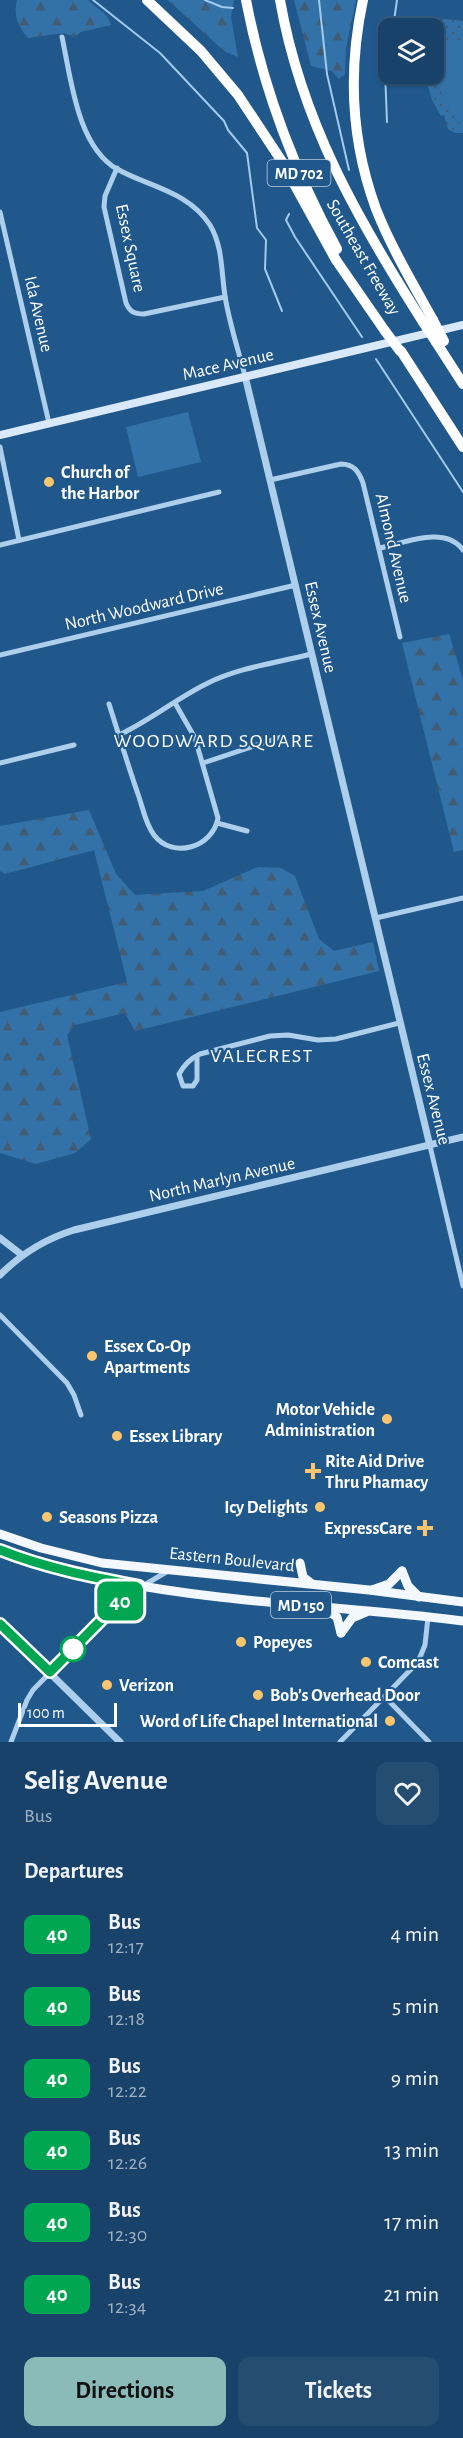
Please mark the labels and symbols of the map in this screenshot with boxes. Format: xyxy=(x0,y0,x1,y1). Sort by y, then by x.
road number: MD 702 xyxy=(268,160,330,186)
street label: Southeast Freeway xyxy=(323,197,404,319)
street label: Essex Square xyxy=(112,202,148,294)
street label: Ida Avenue xyxy=(21,274,56,354)
street label: Mace Avenue xyxy=(181,346,276,384)
place label: Church of the Harbor xyxy=(61,464,140,503)
marker: Church of the Harbor xyxy=(42,475,56,489)
street label: Almond Avenue xyxy=(372,492,414,605)
street label: North Woodward Drive xyxy=(63,580,225,634)
street label: Essex Avenue xyxy=(301,580,339,675)
district label: WOODWARD SQUARE xyxy=(113,731,315,751)
district label: VALECREST xyxy=(210,1046,314,1066)
street label: Essex Avenue xyxy=(413,1052,453,1147)
street label: North Marlyn Avenue xyxy=(147,1154,297,1206)
place label: Essex Co-Op Apartments xyxy=(104,1338,191,1377)
marker: Essex Co-Op Apartments xyxy=(85,1349,99,1363)
place label: Motor Vehicle Administration xyxy=(265,1401,375,1440)
marker: Motor Vehicle Administration xyxy=(380,1412,394,1426)
place label: Essex Library xyxy=(129,1428,223,1446)
marker: Essex Library xyxy=(110,1429,124,1443)
place label: Rite Aid Drive Thru Phamacy xyxy=(325,1453,429,1492)
marker: Rite Aid Drive Thru Phamacy xyxy=(306,1464,320,1478)
place label: Icy Delights xyxy=(224,1499,308,1517)
marker: Icy Delights xyxy=(313,1500,327,1514)
place label: Seasons Pizza xyxy=(59,1509,159,1527)
marker: Seasons Pizza xyxy=(40,1510,54,1524)
marker: ExpressCare xyxy=(416,1519,434,1537)
place label: ExpressCare xyxy=(324,1520,412,1538)
street label: Eastern Boulevard xyxy=(168,1544,295,1576)
line badge: 40 xyxy=(93,1582,147,1620)
road number: MD 150 xyxy=(271,1592,331,1618)
place label: Popeyes xyxy=(253,1634,312,1652)
marker: Popeyes xyxy=(234,1635,248,1649)
unlabelled marker xyxy=(60,1636,86,1662)
place label: Comcast xyxy=(378,1654,439,1672)
marker: Comcast xyxy=(359,1655,373,1669)
place label: Verizon xyxy=(119,1677,174,1695)
marker: Verizon xyxy=(100,1678,114,1692)
place label: Bob’s Overhead Door xyxy=(270,1687,421,1705)
marker: Bob’s Overhead Door xyxy=(251,1688,265,1702)
scale bar xyxy=(18,1700,117,1728)
place label: Word of Life Chapel International xyxy=(140,1713,378,1731)
marker: Word of Life Chapel International xyxy=(383,1714,397,1728)

